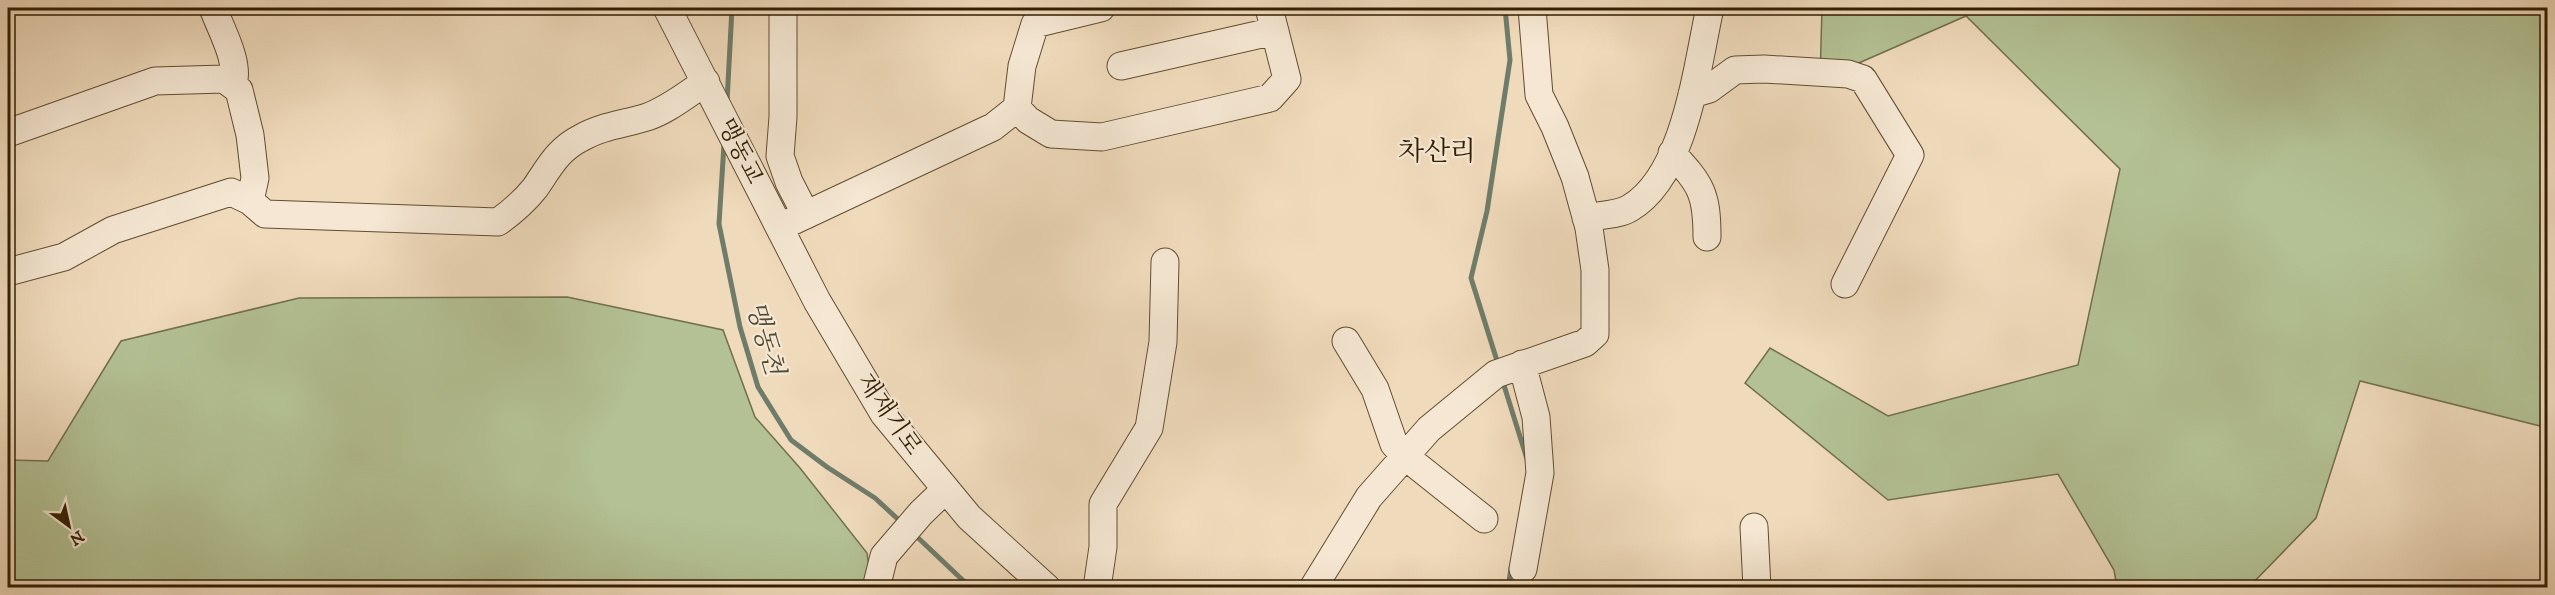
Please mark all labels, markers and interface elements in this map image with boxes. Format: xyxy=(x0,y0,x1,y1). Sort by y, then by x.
street label: 맹동교 xyxy=(711,114,769,189)
district label: 차산리 xyxy=(1398,135,1476,169)
water label: 맹동천 xyxy=(738,298,791,381)
street label: 재재기로 xyxy=(850,368,928,461)
north arrow xyxy=(39,496,99,556)
text: N xyxy=(66,526,88,550)

